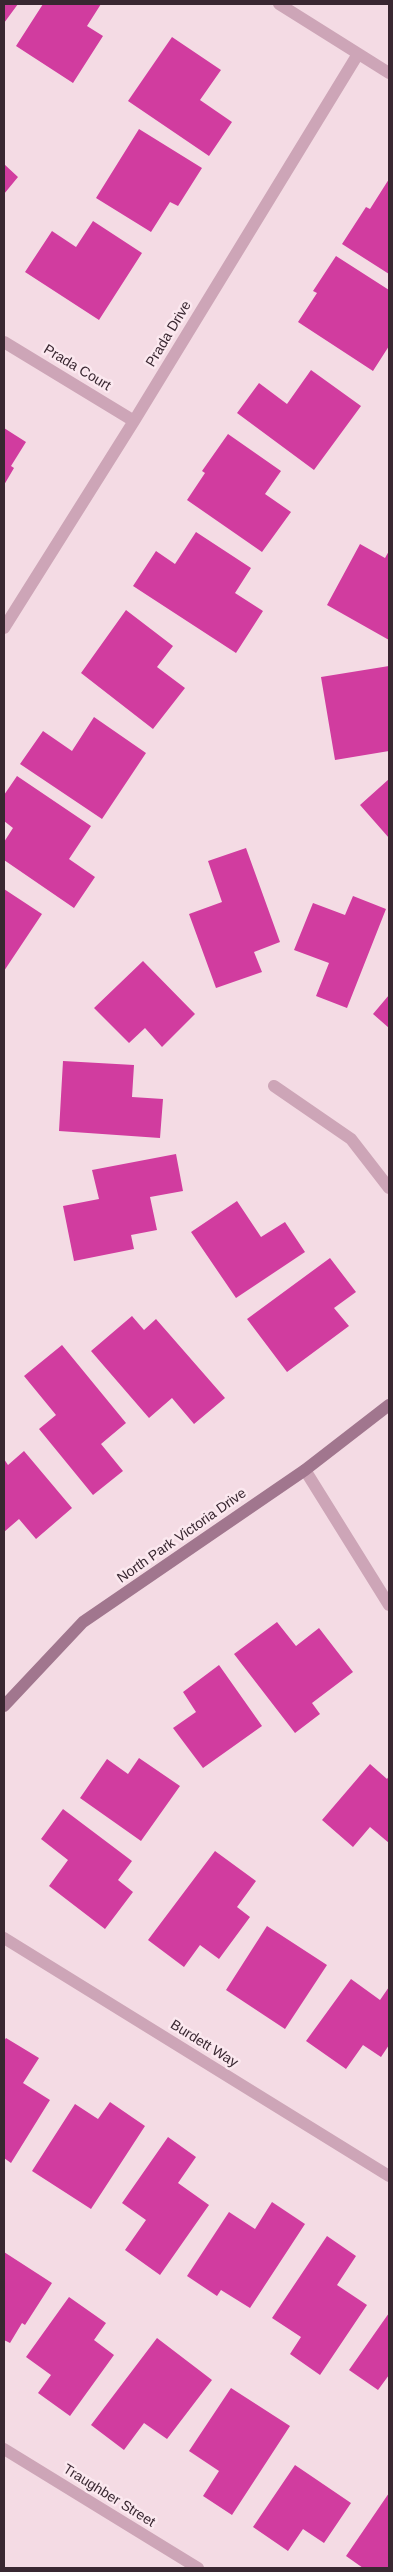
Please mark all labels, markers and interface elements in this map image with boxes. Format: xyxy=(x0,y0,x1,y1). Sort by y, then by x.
street label: Prada Drive xyxy=(143,298,195,370)
street label: Prada Court xyxy=(40,341,114,395)
street label: North Park Victoria Drive xyxy=(114,1485,250,1587)
street label: Burdett Way xyxy=(167,2017,241,2071)
street label: Traughber Street xyxy=(60,2461,158,2531)

